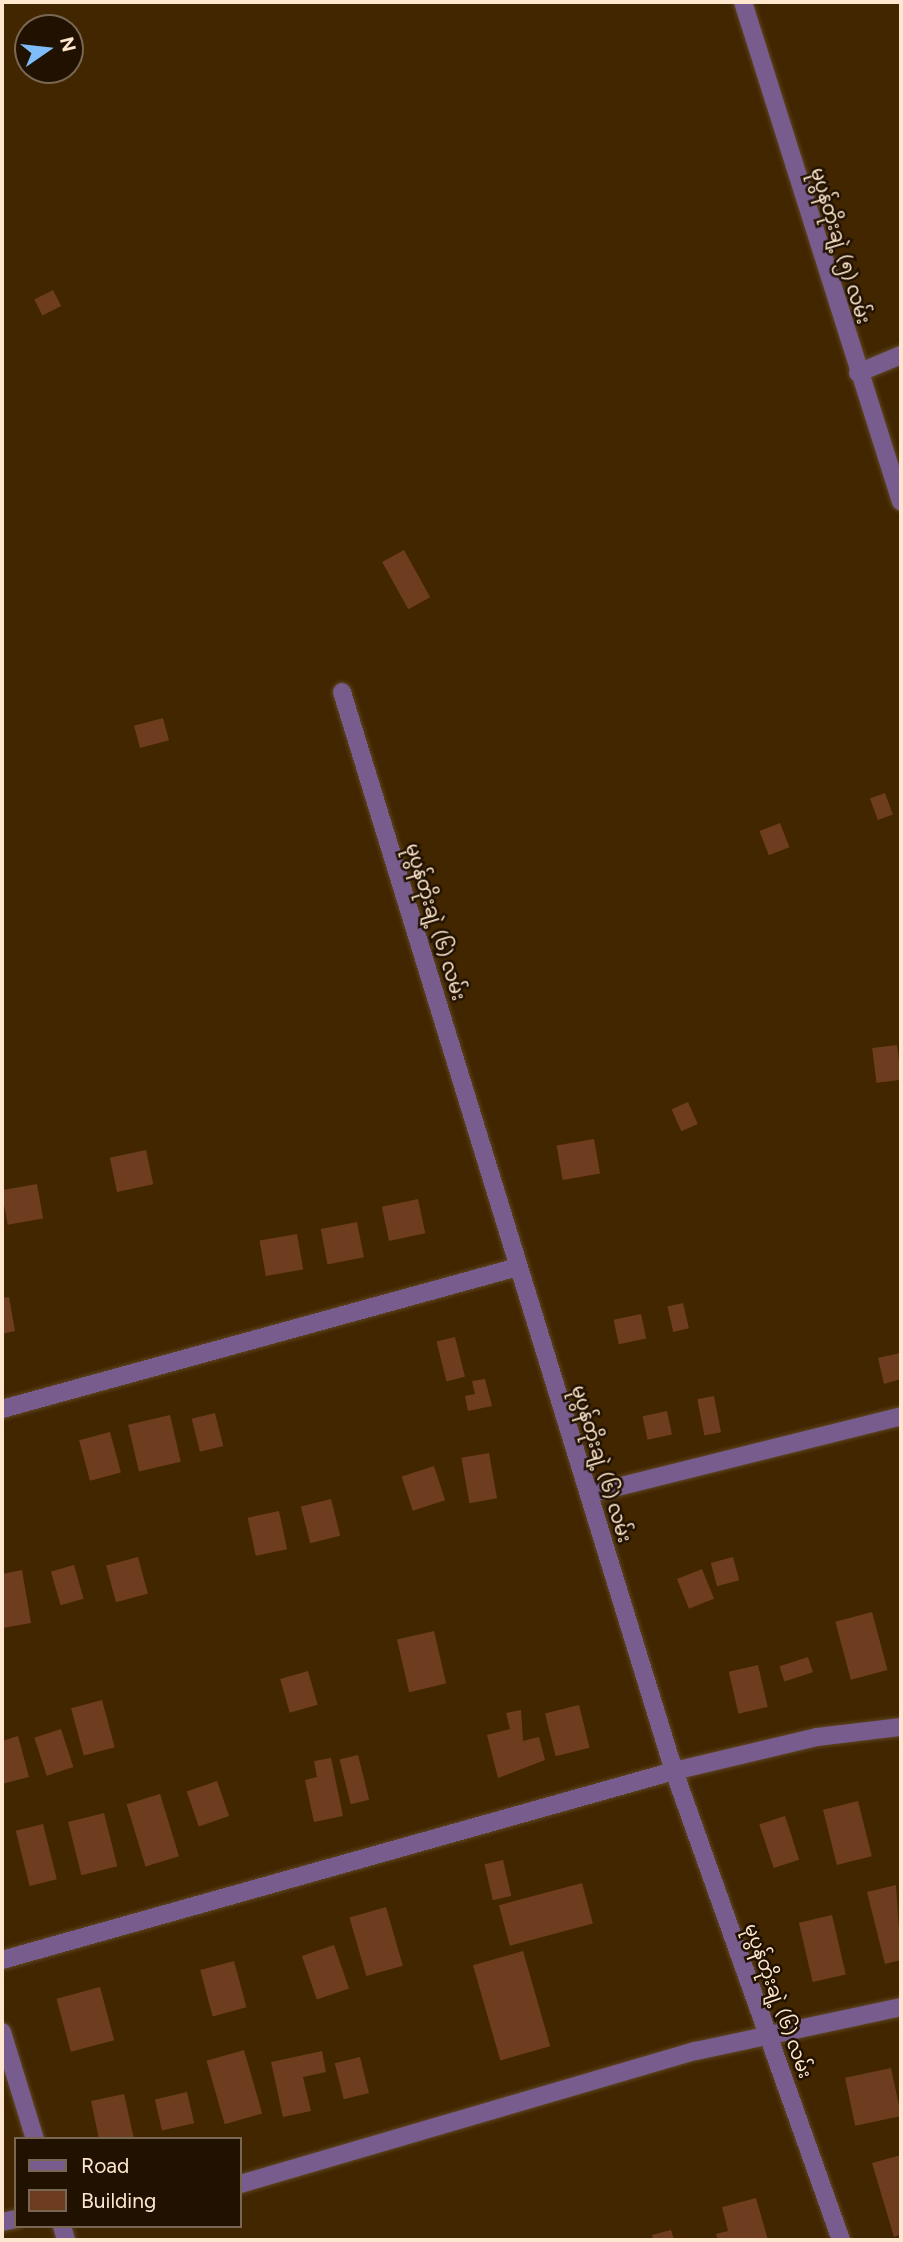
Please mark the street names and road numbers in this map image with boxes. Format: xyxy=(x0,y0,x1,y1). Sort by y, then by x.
street label: မုပွန်တိုးချဲ့ (၅) လမ်း xyxy=(805,165,875,327)
street label: မုပွန်တိုးချဲ့ (၆) လမ်း xyxy=(400,841,470,1003)
street label: မုပွန်တိုးချဲ့ (၆) လမ်း xyxy=(566,1383,636,1545)
street label: မုပွန်တိုးချဲ့ (၆) လမ်း xyxy=(739,1920,817,2082)

